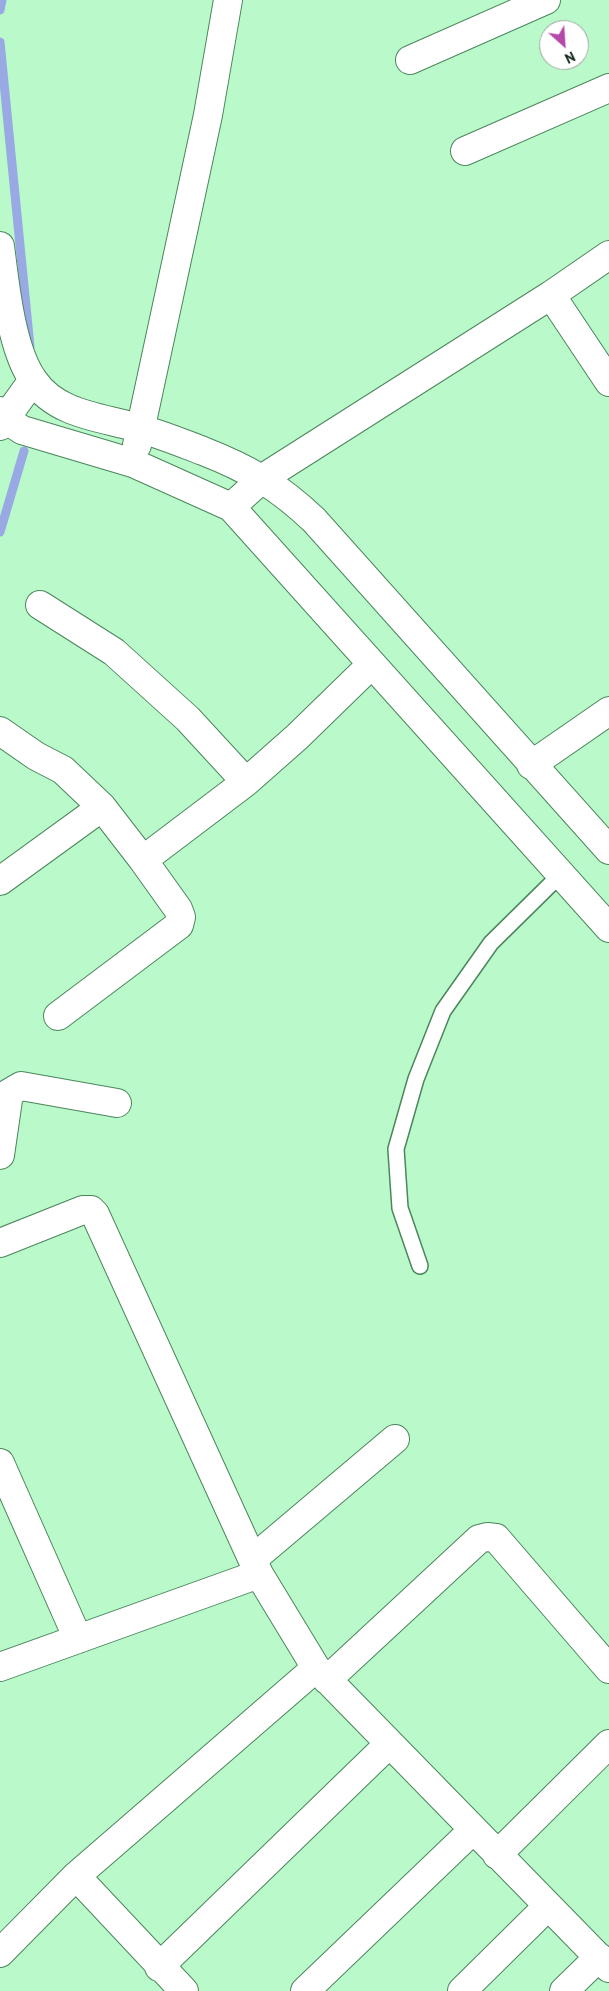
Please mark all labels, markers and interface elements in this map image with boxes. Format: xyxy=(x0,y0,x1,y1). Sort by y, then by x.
north arrow xyxy=(539,20,589,70)
text: N xyxy=(562,47,578,68)

